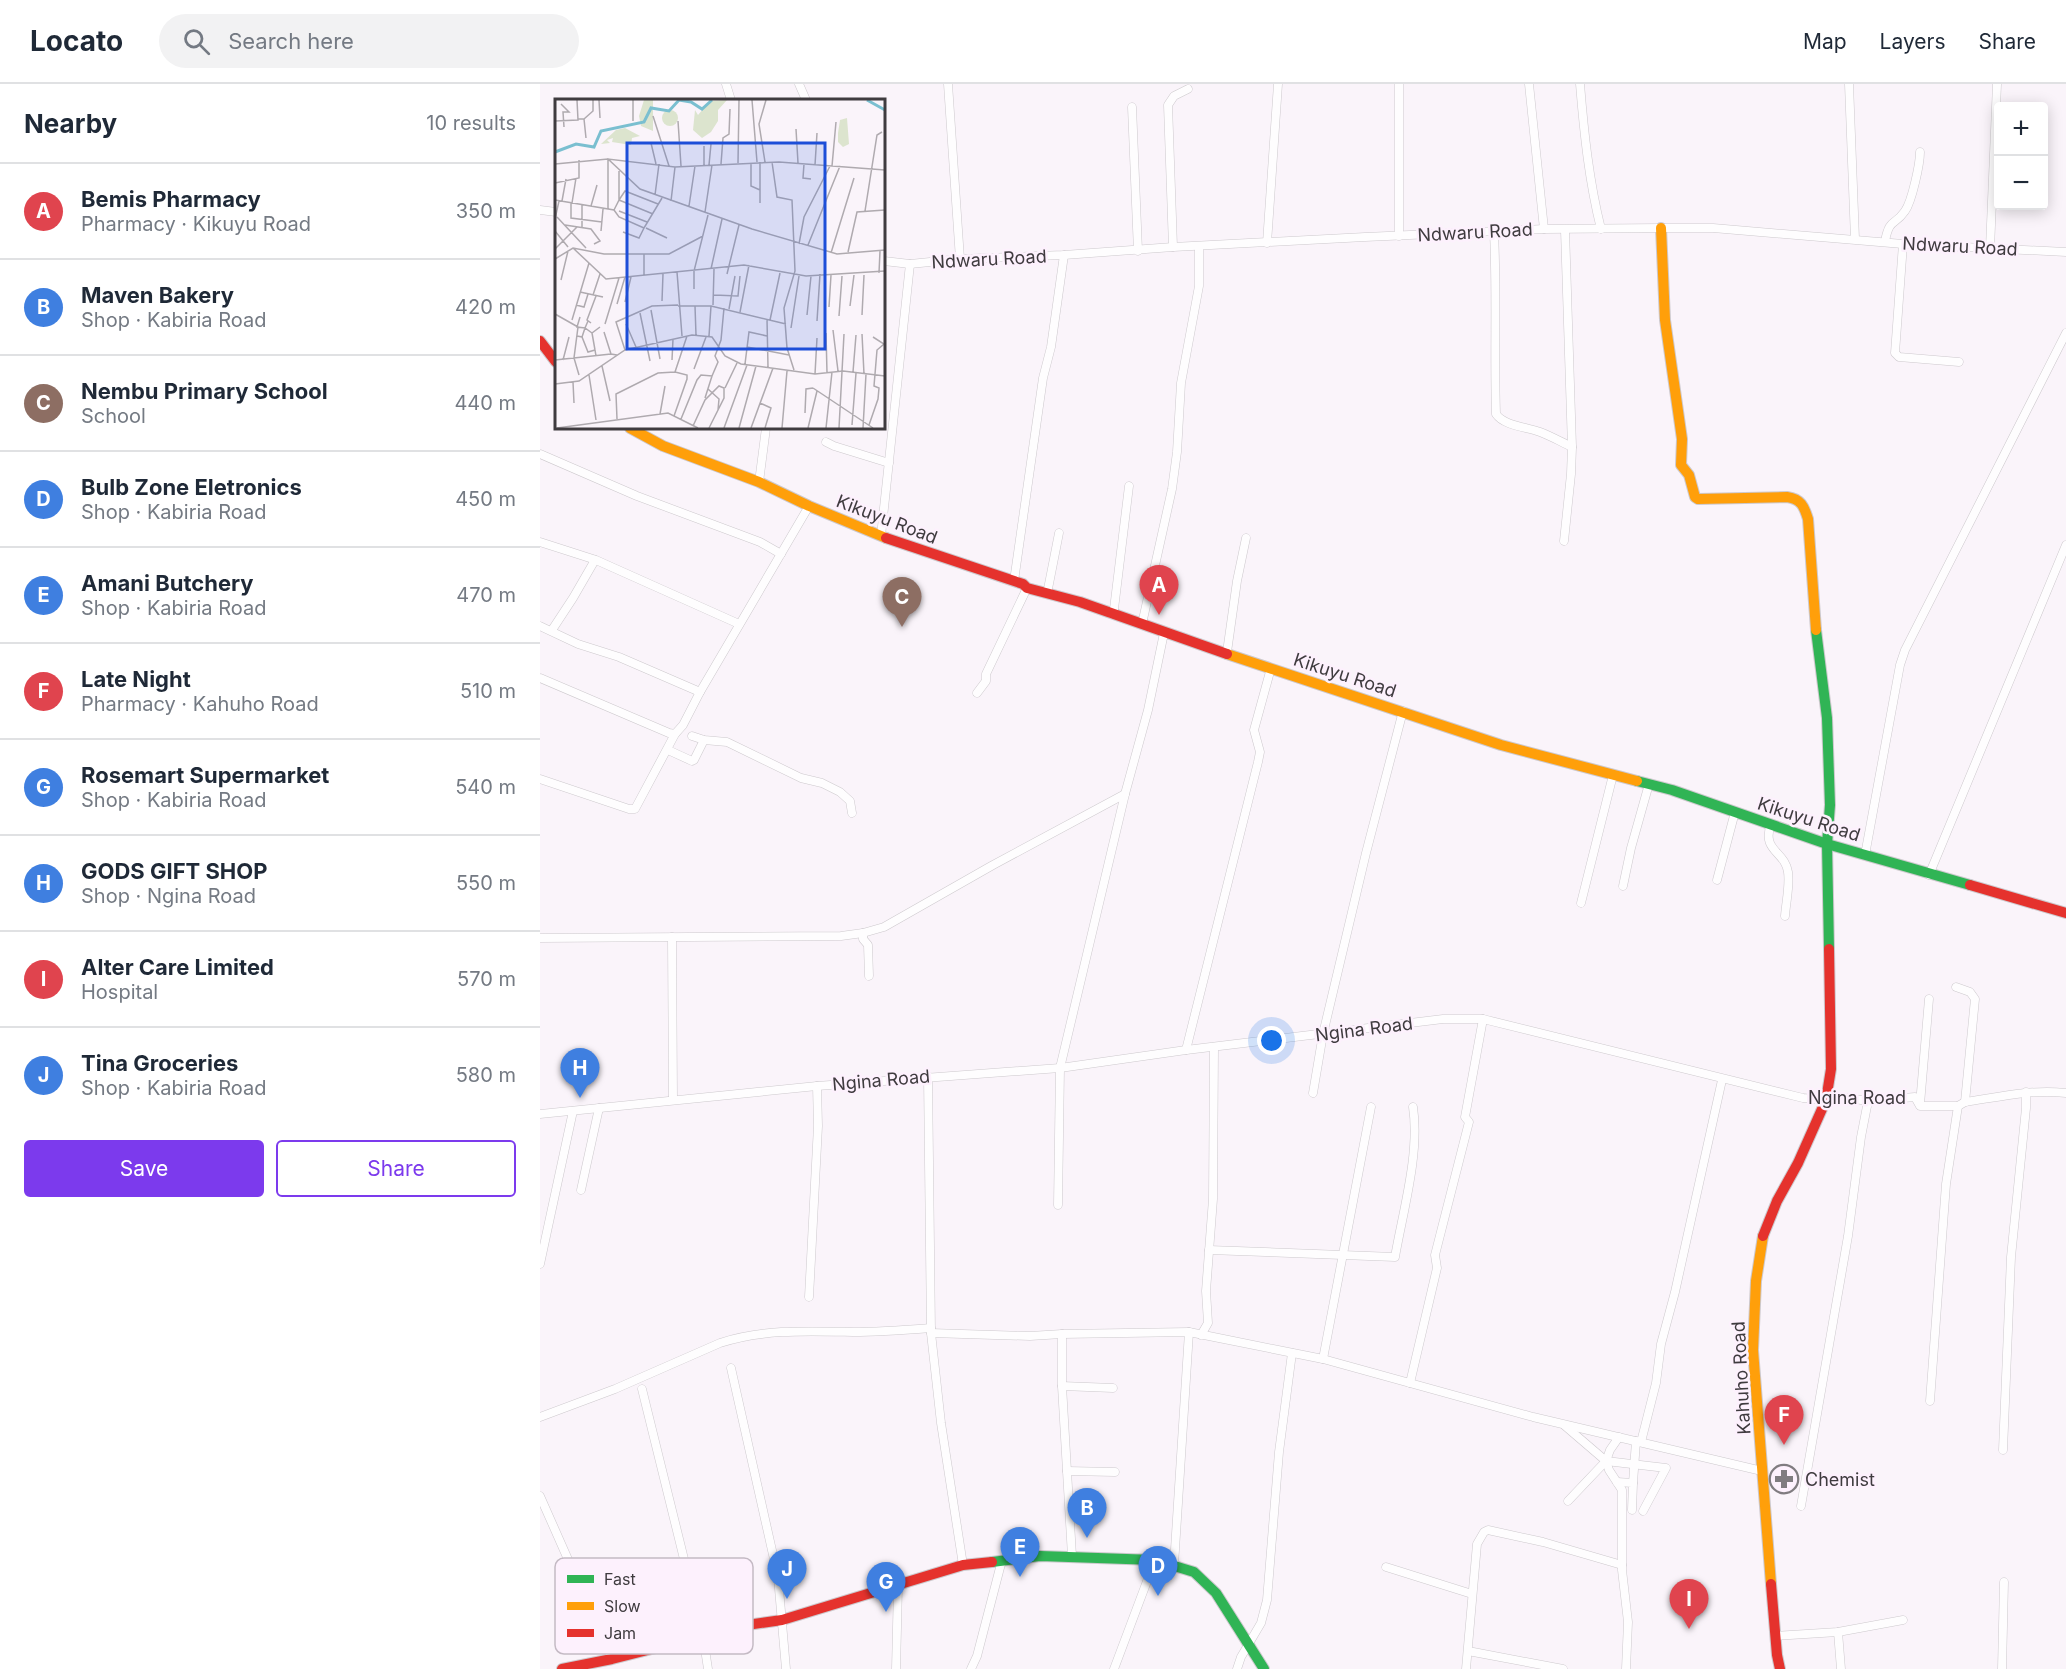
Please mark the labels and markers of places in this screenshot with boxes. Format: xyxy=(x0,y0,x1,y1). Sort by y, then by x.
pin: A xyxy=(1140,566,1178,615)
pin: C xyxy=(882,578,922,627)
pin: H xyxy=(560,1048,600,1098)
pin: F xyxy=(1764,1396,1804,1445)
pharmacy icon: Chemist xyxy=(1768,1463,1800,1495)
place label: Chemist xyxy=(1805,1469,1875,1490)
pin: B xyxy=(1068,1488,1106,1538)
pin: E xyxy=(1000,1528,1040,1577)
pin: D xyxy=(1138,1546,1178,1596)
pin: J xyxy=(768,1550,806,1599)
pin: G xyxy=(866,1562,906,1612)
pin: I xyxy=(1670,1580,1708,1629)

